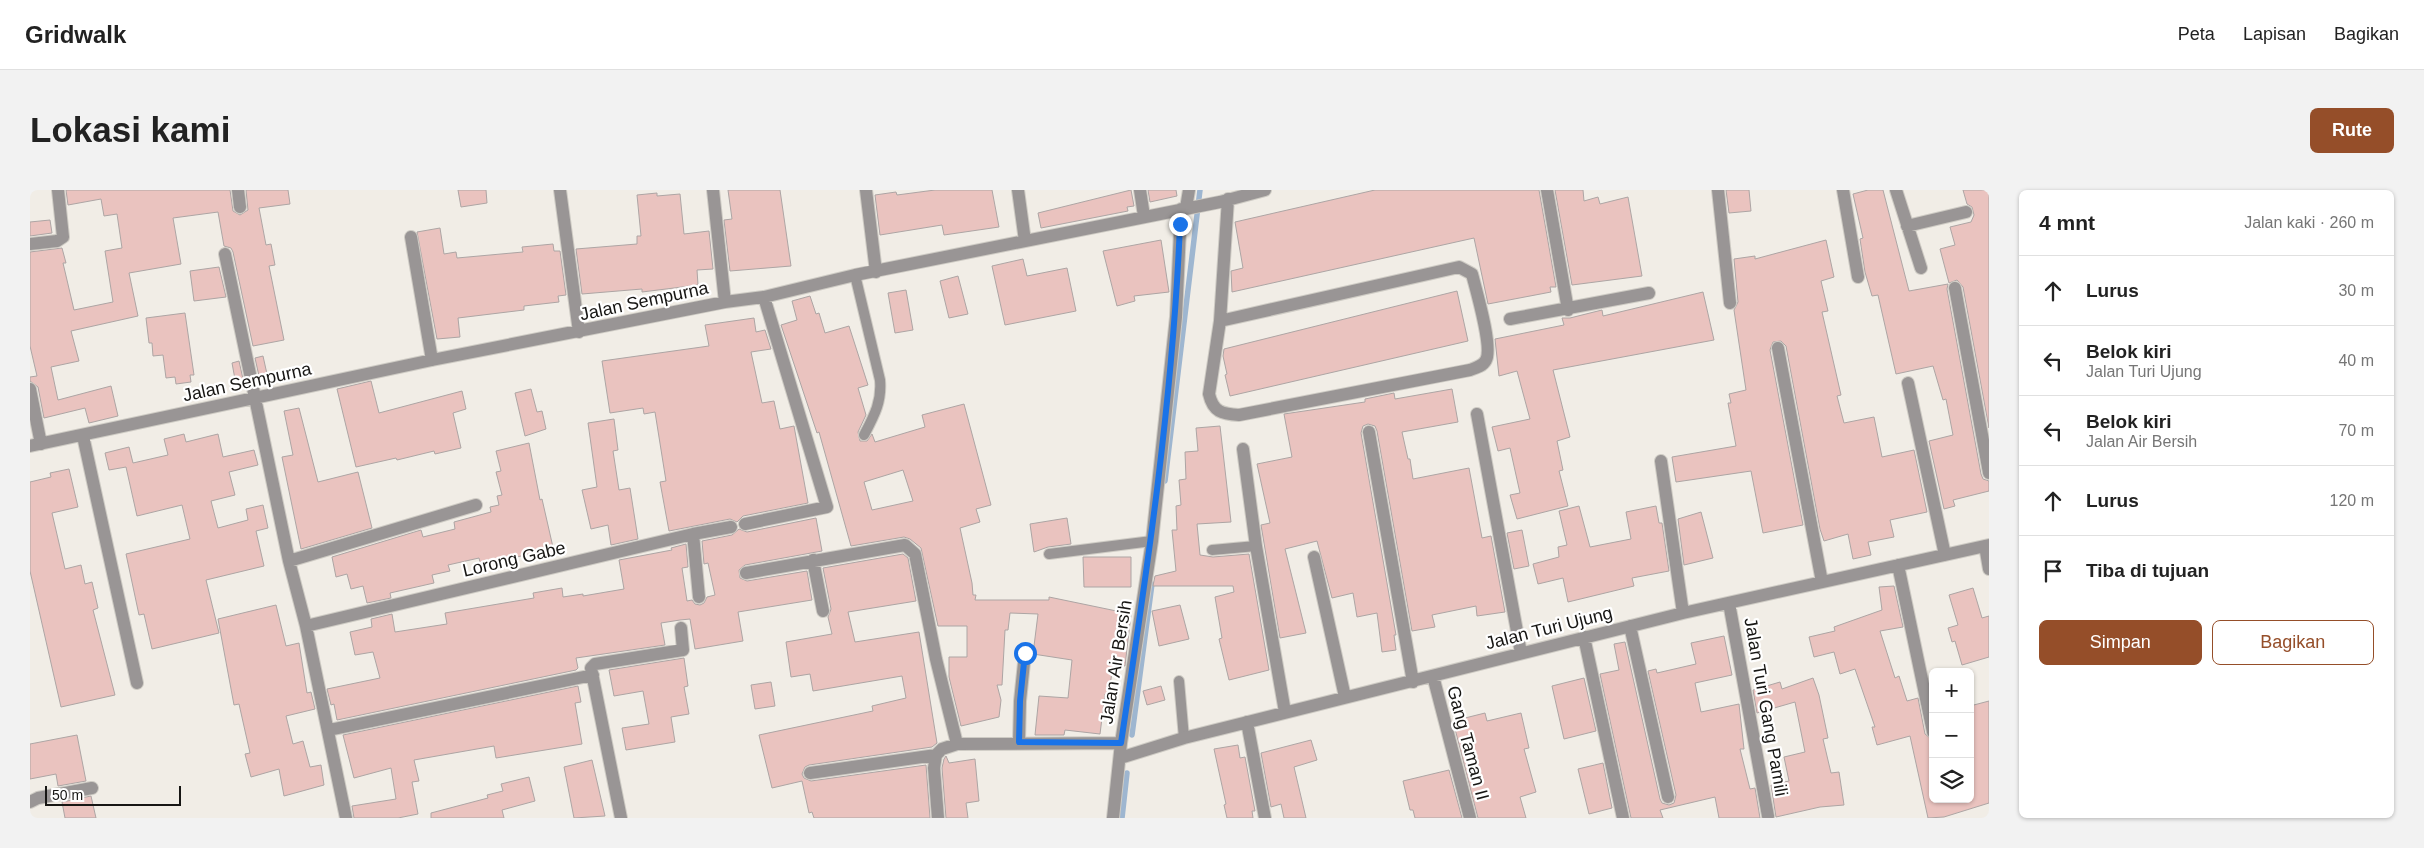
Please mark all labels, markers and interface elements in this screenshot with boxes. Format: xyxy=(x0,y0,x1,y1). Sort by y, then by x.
text: Gridwalk xyxy=(25,21,126,48)
text: Peta xyxy=(2178,24,2215,44)
text: Lapisan xyxy=(2243,24,2306,44)
text: Bagikan xyxy=(2334,24,2399,44)
button: Rute xyxy=(2310,108,2394,153)
text: Lokasi kami xyxy=(30,110,230,149)
text: 4 mnt xyxy=(2039,211,2095,234)
route end xyxy=(1169,213,1192,236)
text: Jalan kaki · 260 m xyxy=(2244,214,2374,231)
street label: Jalan Sempurna xyxy=(578,277,711,324)
icon: ahead xyxy=(2039,277,2067,305)
text: Lurus xyxy=(2086,280,2139,301)
text: 30 m xyxy=(2338,282,2374,299)
text: Belok kiri xyxy=(2086,341,2172,362)
icon: left xyxy=(2039,347,2067,375)
text: 40 m xyxy=(2338,352,2374,369)
street label: Jalan Sempurna xyxy=(181,358,314,405)
text: Jalan Turi Ujung xyxy=(2086,363,2202,380)
text: Belok kiri xyxy=(2086,411,2172,432)
icon: left xyxy=(2039,417,2067,445)
text: 70 m xyxy=(2338,422,2374,439)
text: Jalan Air Bersih xyxy=(2086,433,2197,450)
icon: ahead xyxy=(2039,487,2067,515)
text: Lurus xyxy=(2086,490,2139,511)
text: 120 m xyxy=(2330,492,2374,509)
street label: Lorong Gabe xyxy=(461,537,567,581)
icon: arrive xyxy=(2039,557,2067,585)
text: Tiba di tujuan xyxy=(2086,560,2209,581)
street label: Jalan Air Bersih xyxy=(1096,599,1136,725)
street label: Jalan Turi Ujung xyxy=(1483,603,1615,653)
street label: Jalan Turi Gang Pamili xyxy=(1740,616,1792,798)
button: Simpan xyxy=(2039,620,2202,665)
button: Bagikan xyxy=(2212,620,2374,665)
route start xyxy=(1014,642,1037,665)
map controls xyxy=(1929,668,1974,803)
button: + xyxy=(1929,668,1974,713)
street label: Gang Taman II xyxy=(1443,684,1493,802)
button: − xyxy=(1929,713,1974,758)
button: layers xyxy=(1929,758,1974,803)
scale bar xyxy=(45,783,181,806)
text: 50 m xyxy=(52,787,83,803)

